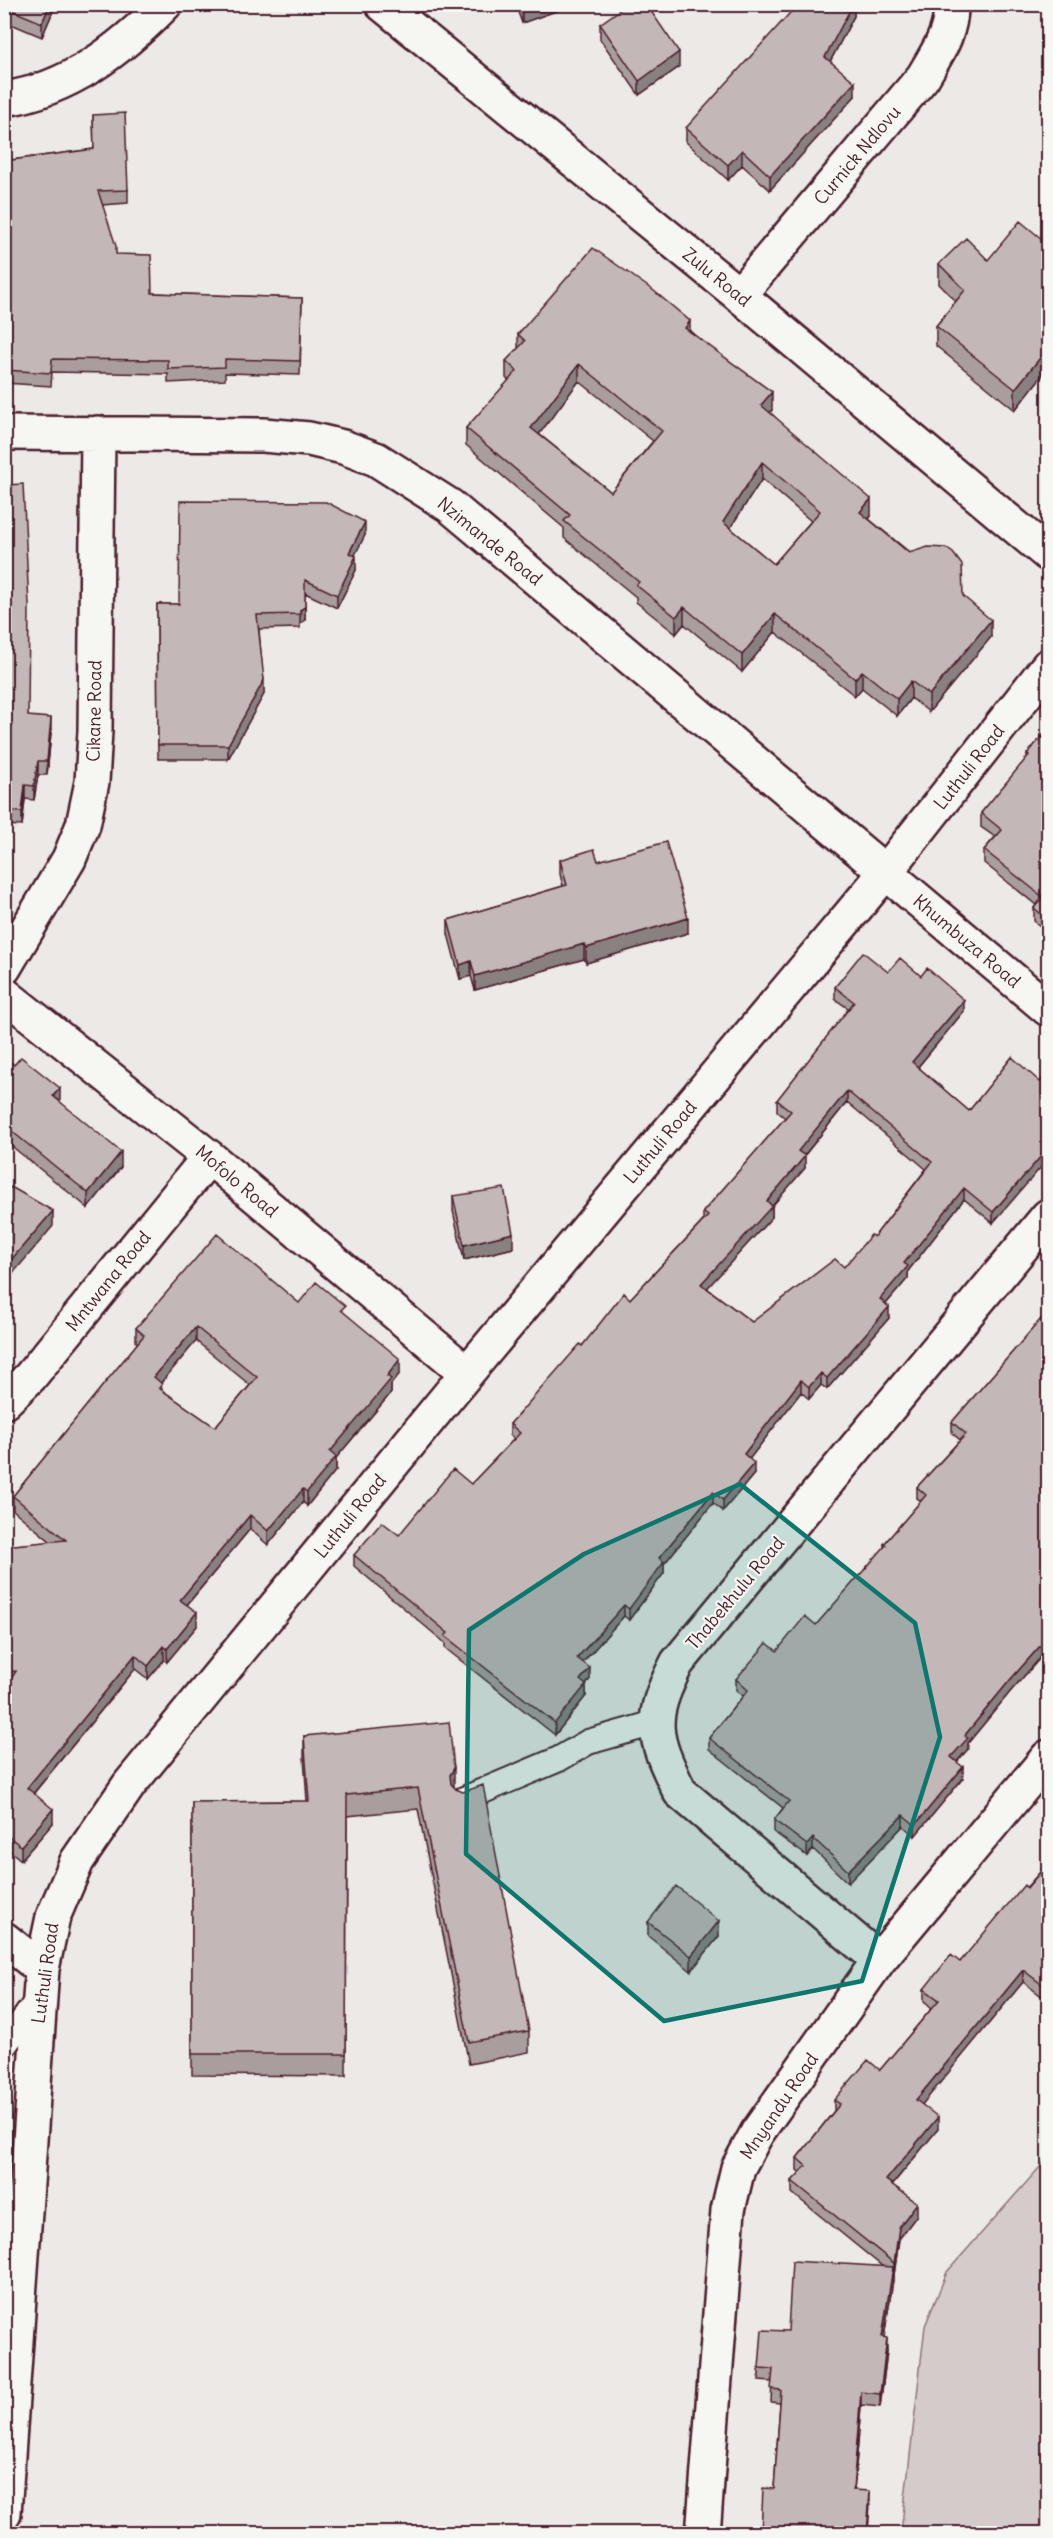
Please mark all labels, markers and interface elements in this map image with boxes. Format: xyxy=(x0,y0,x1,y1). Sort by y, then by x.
street label: Curnick Ndlovu xyxy=(809,101,905,209)
street label: Zulu Road xyxy=(678,242,756,312)
street label: Nzimande Road xyxy=(433,492,547,591)
street label: Cikane Road xyxy=(82,659,106,762)
street label: Luthuli Road xyxy=(929,720,1010,814)
street label: Khumbuza Road xyxy=(909,889,1026,993)
street label: Luthuli Road xyxy=(619,1095,702,1188)
street label: Mofolo Road xyxy=(191,1140,283,1223)
street label: Mntwana Road xyxy=(60,1226,156,1336)
street label: Luthuli Road xyxy=(309,1469,391,1563)
street label: Thabekhulu Road xyxy=(681,1531,789,1654)
street label: Luthuli Road xyxy=(27,1921,64,2025)
street label: Mnyandu Road xyxy=(735,2048,823,2164)

